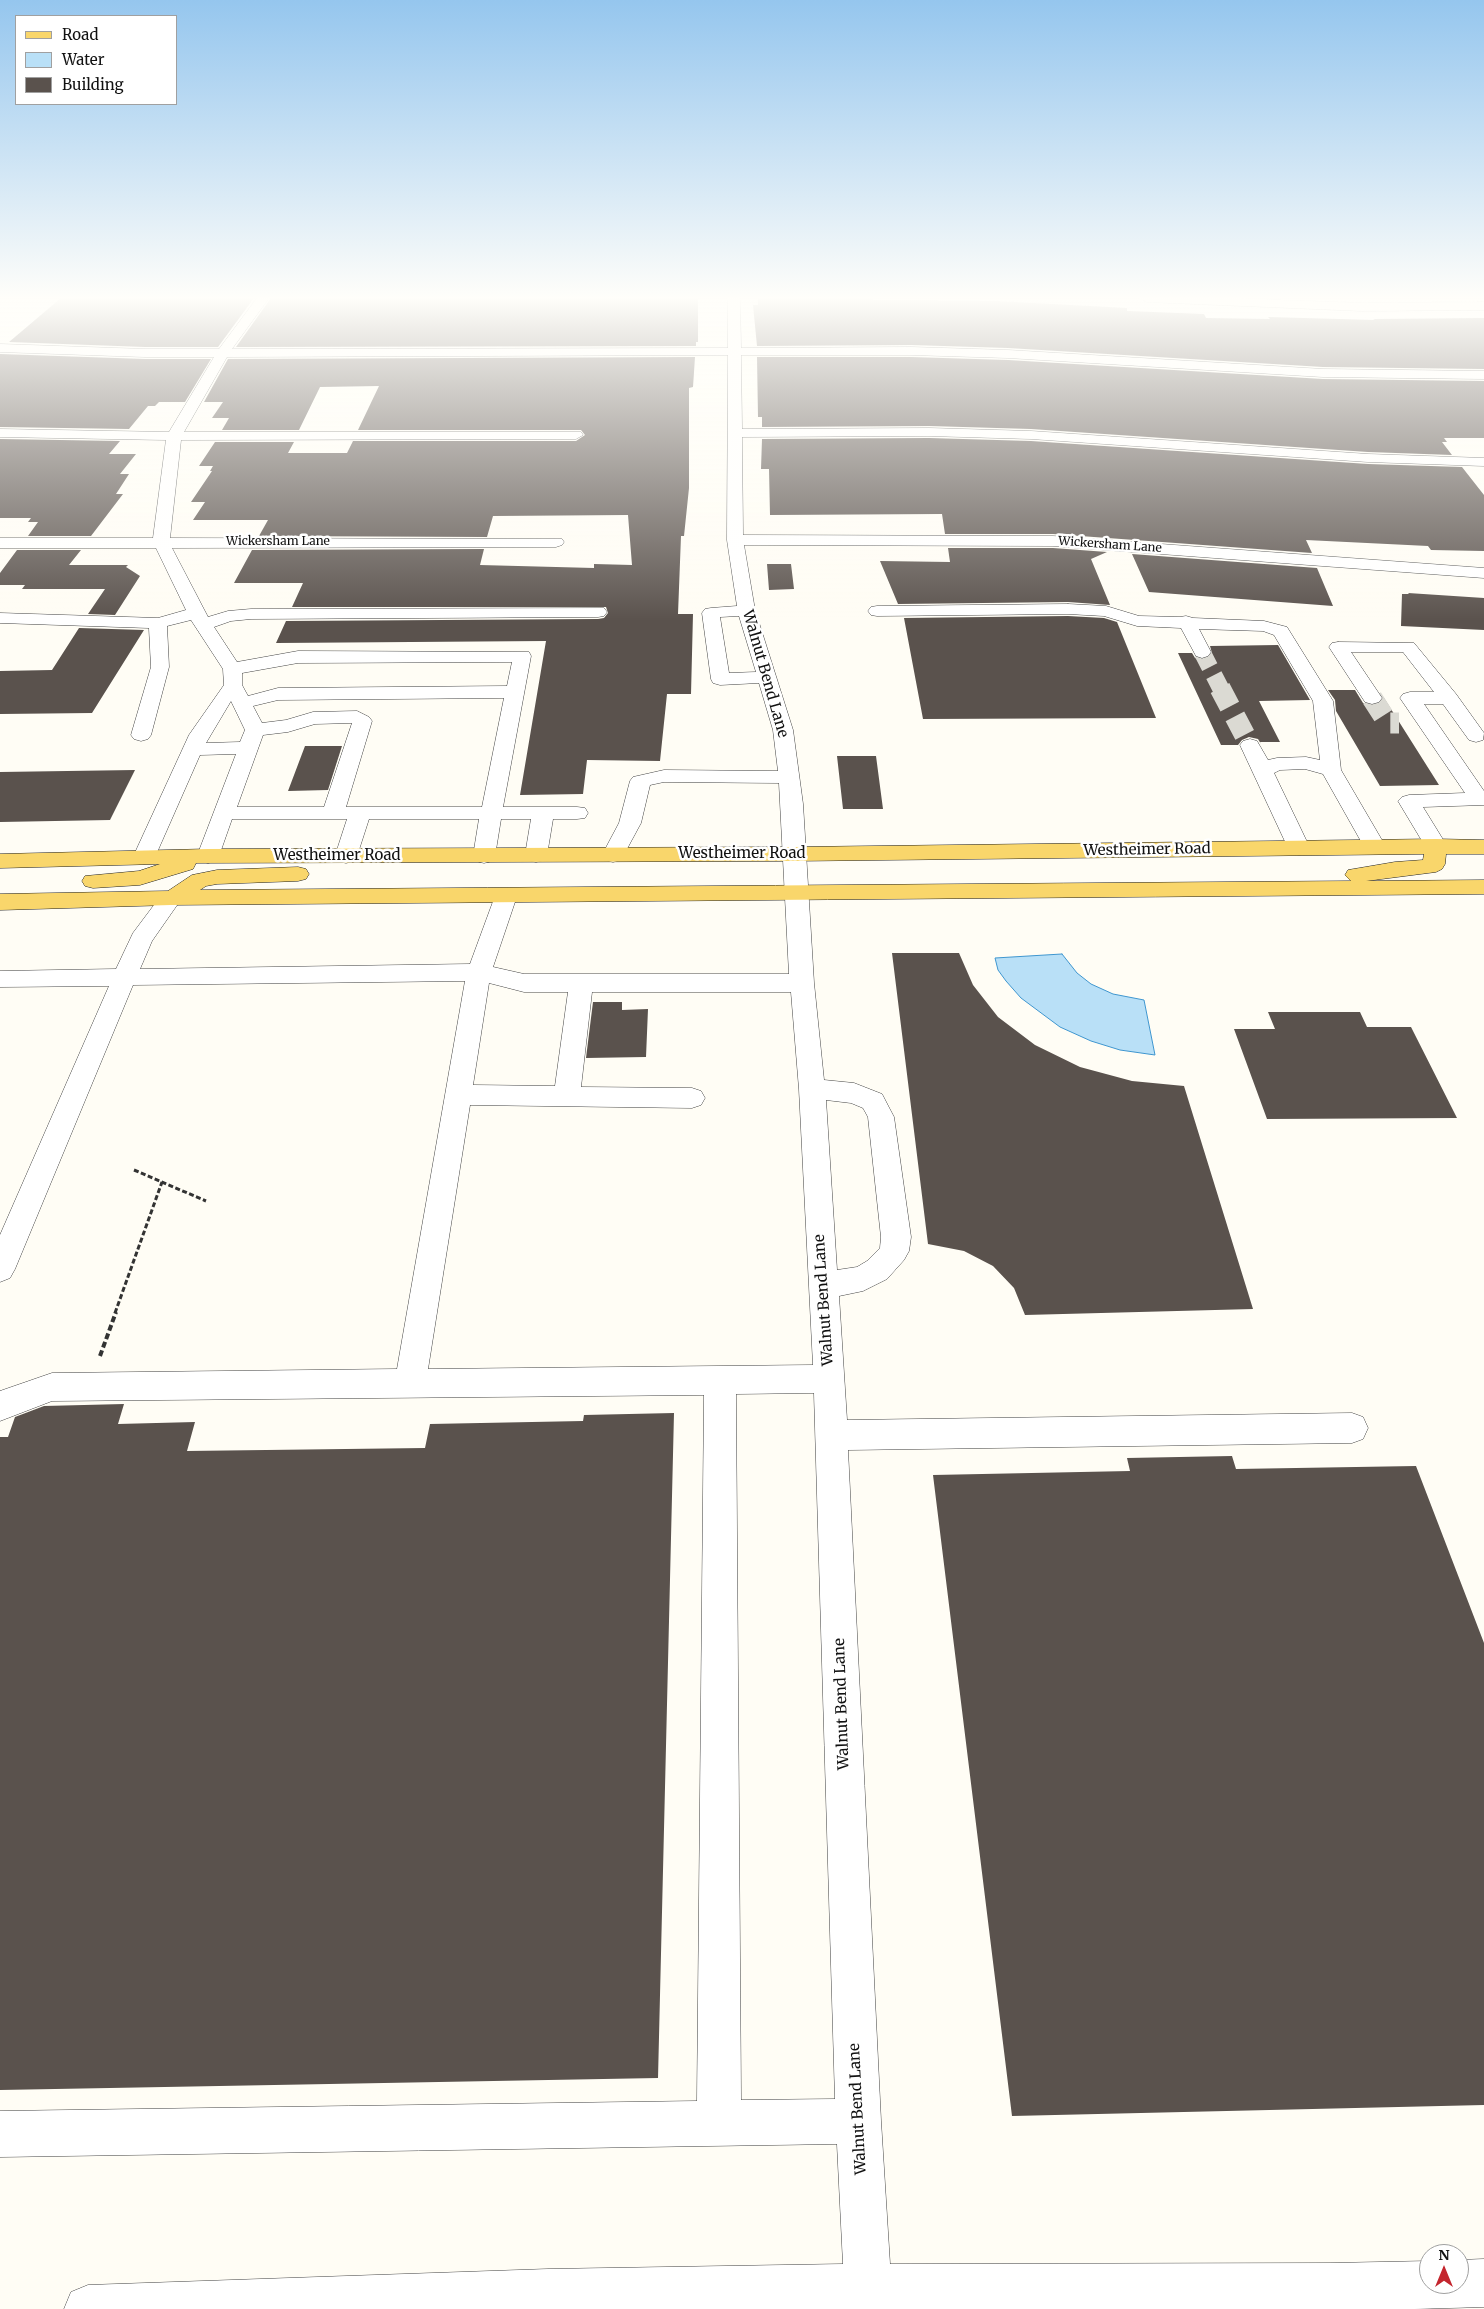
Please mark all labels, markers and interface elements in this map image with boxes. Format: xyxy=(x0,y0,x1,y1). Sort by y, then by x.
legend xyxy=(15,15,178,105)
text: Road xyxy=(62,25,98,44)
text: Water xyxy=(62,50,104,69)
text: Building xyxy=(62,75,124,94)
street label: Wickersham Lane xyxy=(1058,534,1162,556)
street label: Wickersham Lane xyxy=(226,535,330,549)
street label: Walnut Bend Lane xyxy=(738,608,792,740)
street label: Westheimer Road xyxy=(1083,840,1211,860)
street label: Westheimer Road xyxy=(678,845,806,863)
street label: Westheimer Road xyxy=(273,847,401,865)
street label: Walnut Bend Lane xyxy=(810,1234,838,1366)
street label: Walnut Bend Lane xyxy=(831,1638,853,1770)
street label: Walnut Bend Lane xyxy=(846,2043,870,2175)
north arrow xyxy=(1419,2244,1469,2294)
text: N xyxy=(1438,2246,1450,2264)

